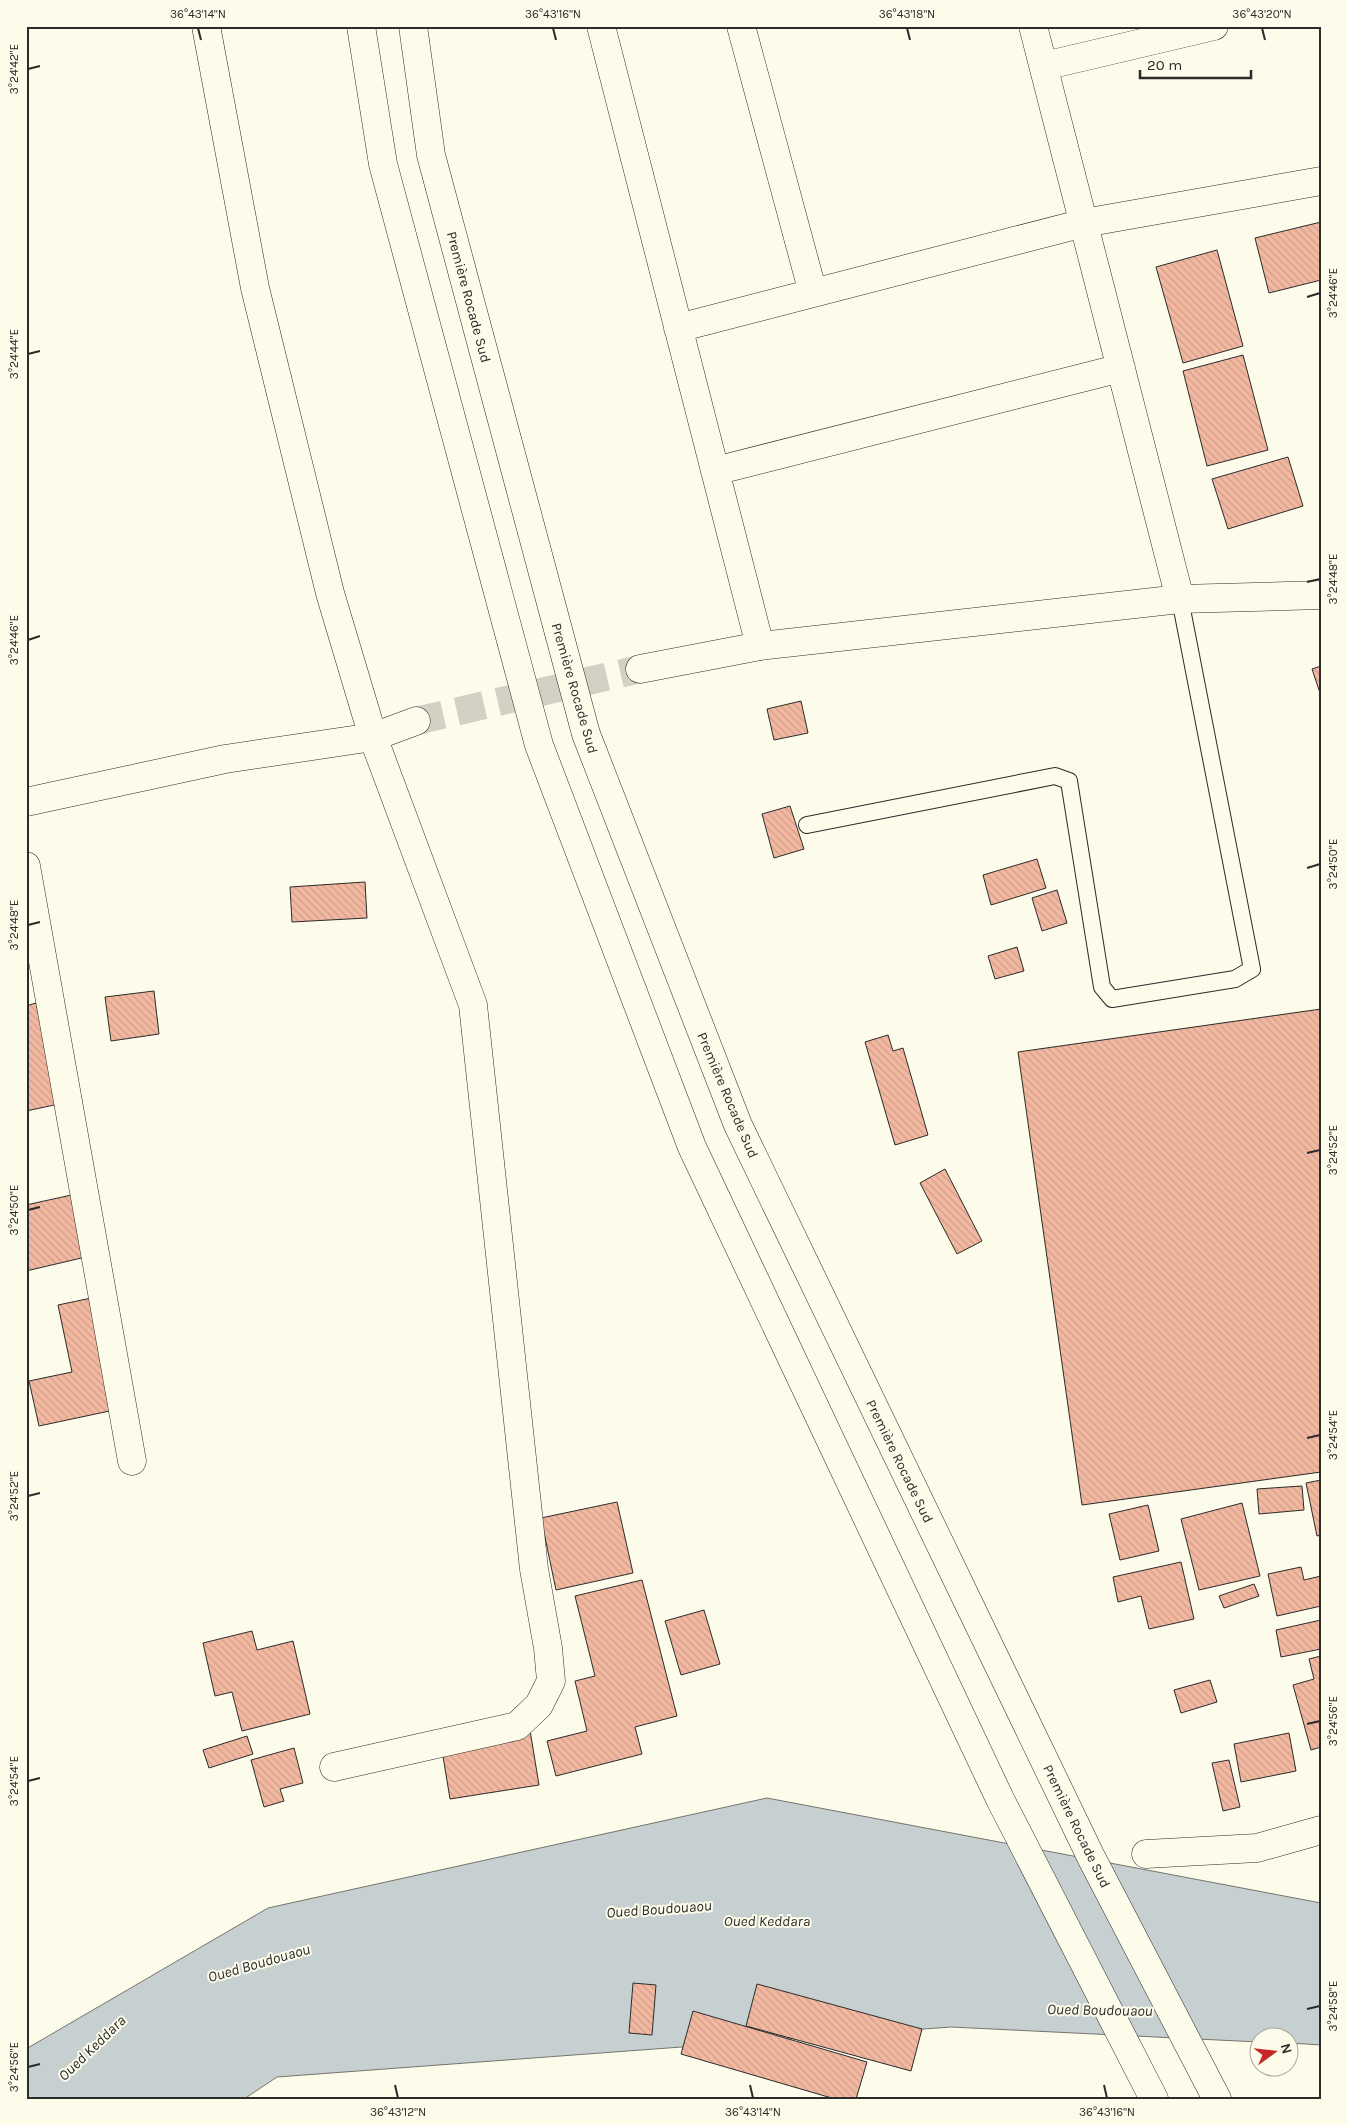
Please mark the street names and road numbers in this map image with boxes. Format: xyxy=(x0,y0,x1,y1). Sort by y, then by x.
street label: Première Rocade Sud xyxy=(443,230,494,365)
street label: Première Rocade Sud xyxy=(548,621,601,755)
street label: Première Rocade Sud xyxy=(693,1030,762,1161)
street label: Première Rocade Sud xyxy=(862,1397,937,1526)
street label: Première Rocade Sud xyxy=(1039,1762,1114,1891)

